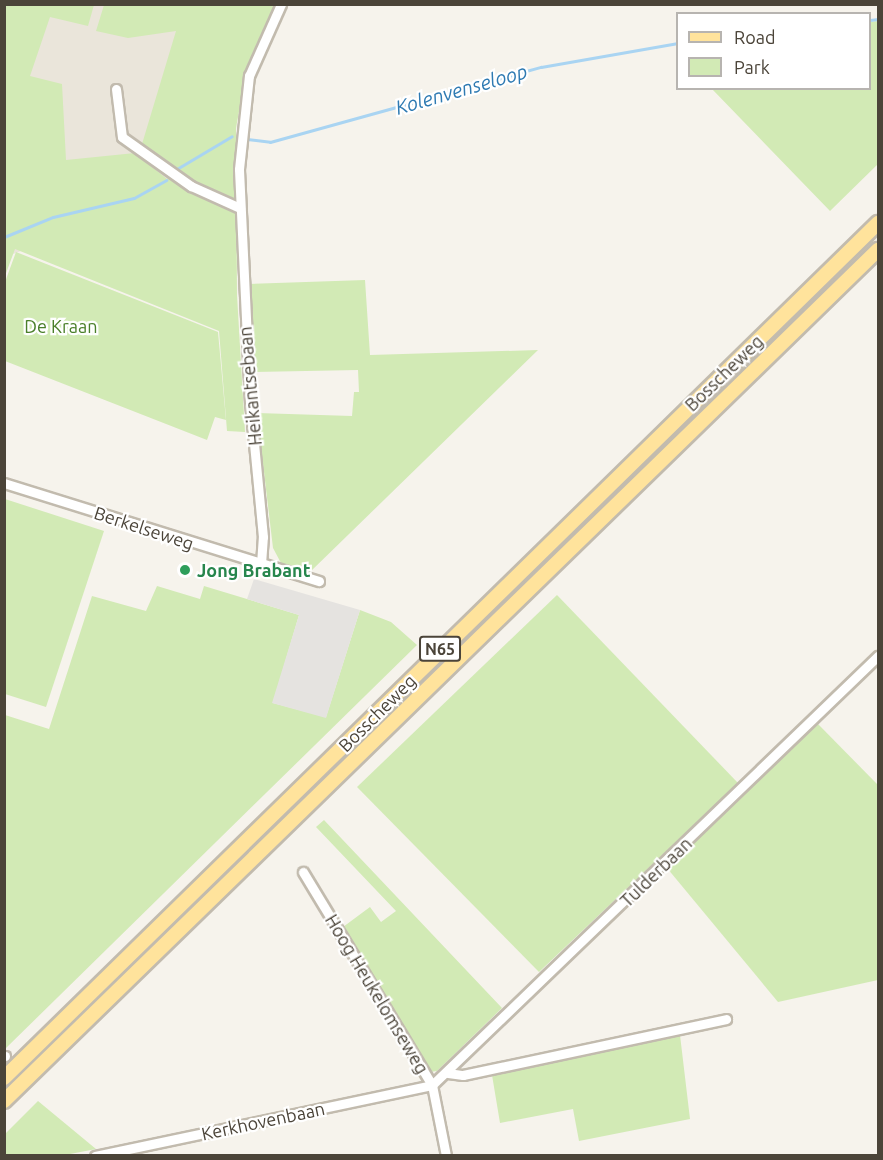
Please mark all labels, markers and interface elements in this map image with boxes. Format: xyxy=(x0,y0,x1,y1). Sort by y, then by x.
legend xyxy=(676,12,871,90)
text: Road xyxy=(734,27,776,47)
text: Park xyxy=(734,57,770,77)
water label: Kolenvenseloop xyxy=(392,59,530,119)
park label: De Kraan xyxy=(24,315,98,337)
street label: Heikantsebaan xyxy=(234,325,266,447)
street label: Bosscheweg xyxy=(680,330,768,416)
street label: Berkelseweg xyxy=(91,502,197,554)
place label: Jong Brabant xyxy=(197,559,310,581)
marker: Jong Brabant xyxy=(178,563,192,577)
road number: N65 xyxy=(419,636,461,662)
street label: Bosscheweg xyxy=(334,670,420,756)
street label: Tulderbaan xyxy=(616,833,696,911)
street label: Hoog Heukelomseweg xyxy=(321,910,433,1078)
street label: Kerkhovenbaan xyxy=(199,1097,327,1145)

